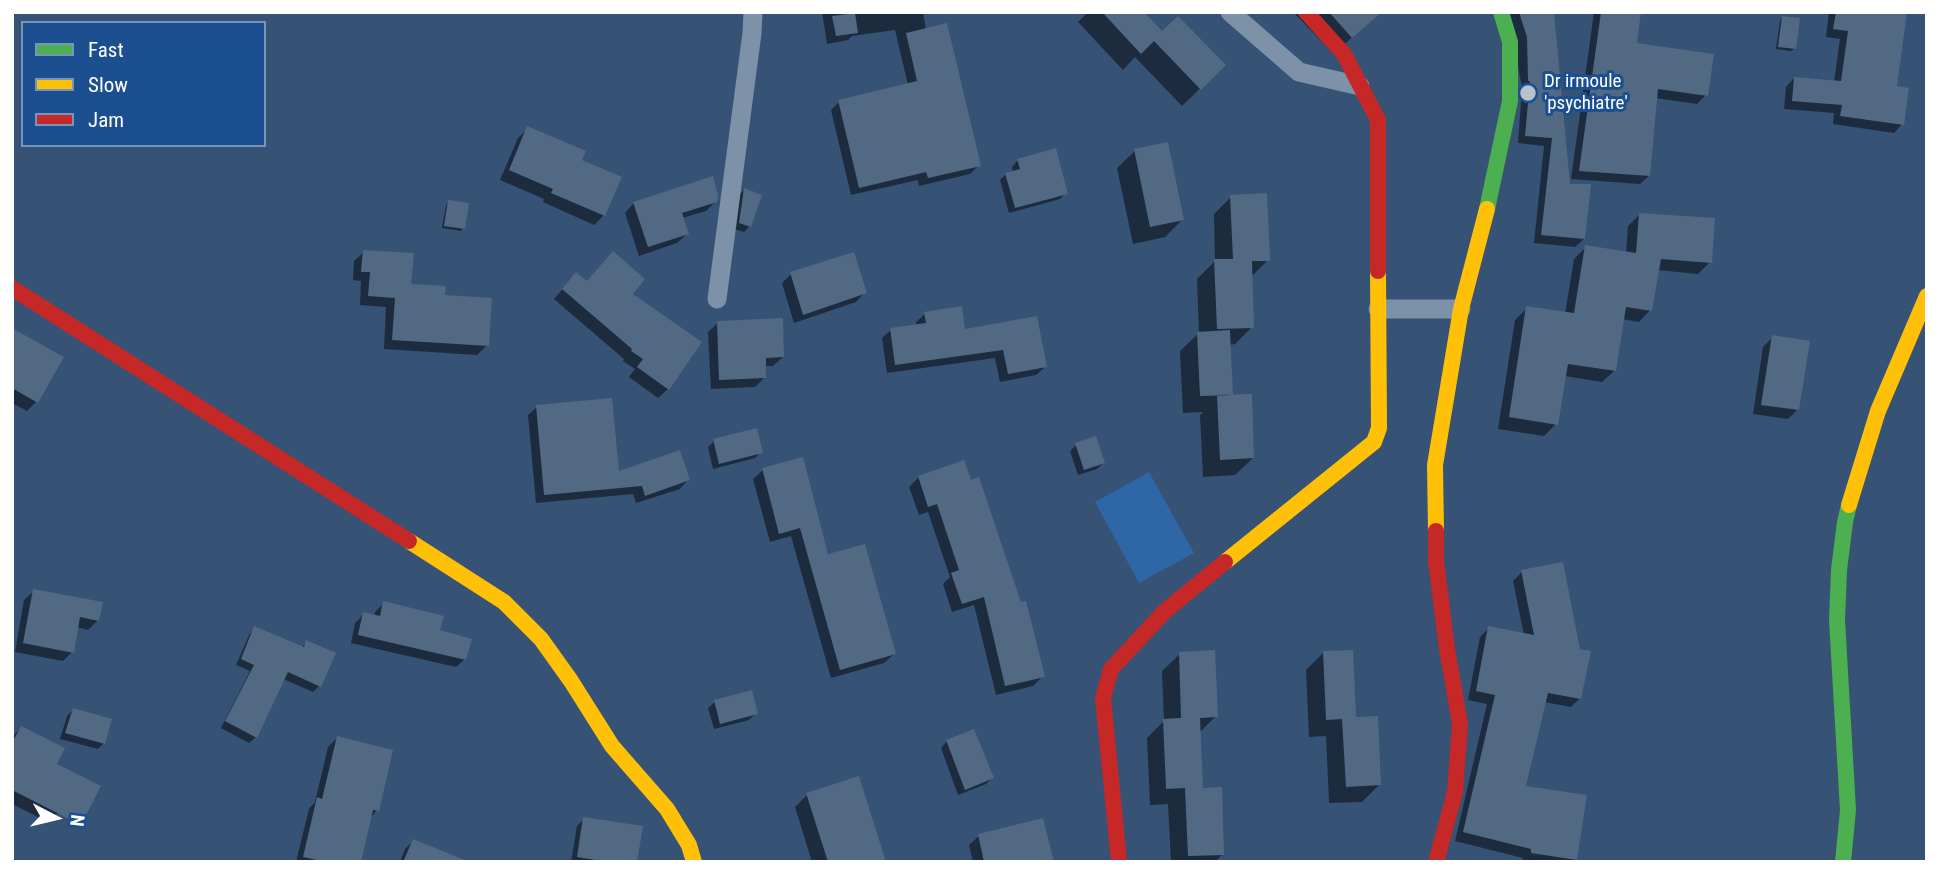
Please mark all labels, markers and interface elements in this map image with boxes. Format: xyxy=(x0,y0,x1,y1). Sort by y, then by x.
legend xyxy=(21,21,266,147)
text: Fast xyxy=(88,38,124,62)
place label: Dr irmoule 'psychiatre' xyxy=(1544,71,1628,115)
text: Slow xyxy=(88,73,128,97)
marker: Dr irmoule 'psychiatre' xyxy=(1518,83,1538,103)
text: Jam xyxy=(88,108,124,132)
north arrow xyxy=(21,783,91,853)
text: N xyxy=(65,813,89,828)

